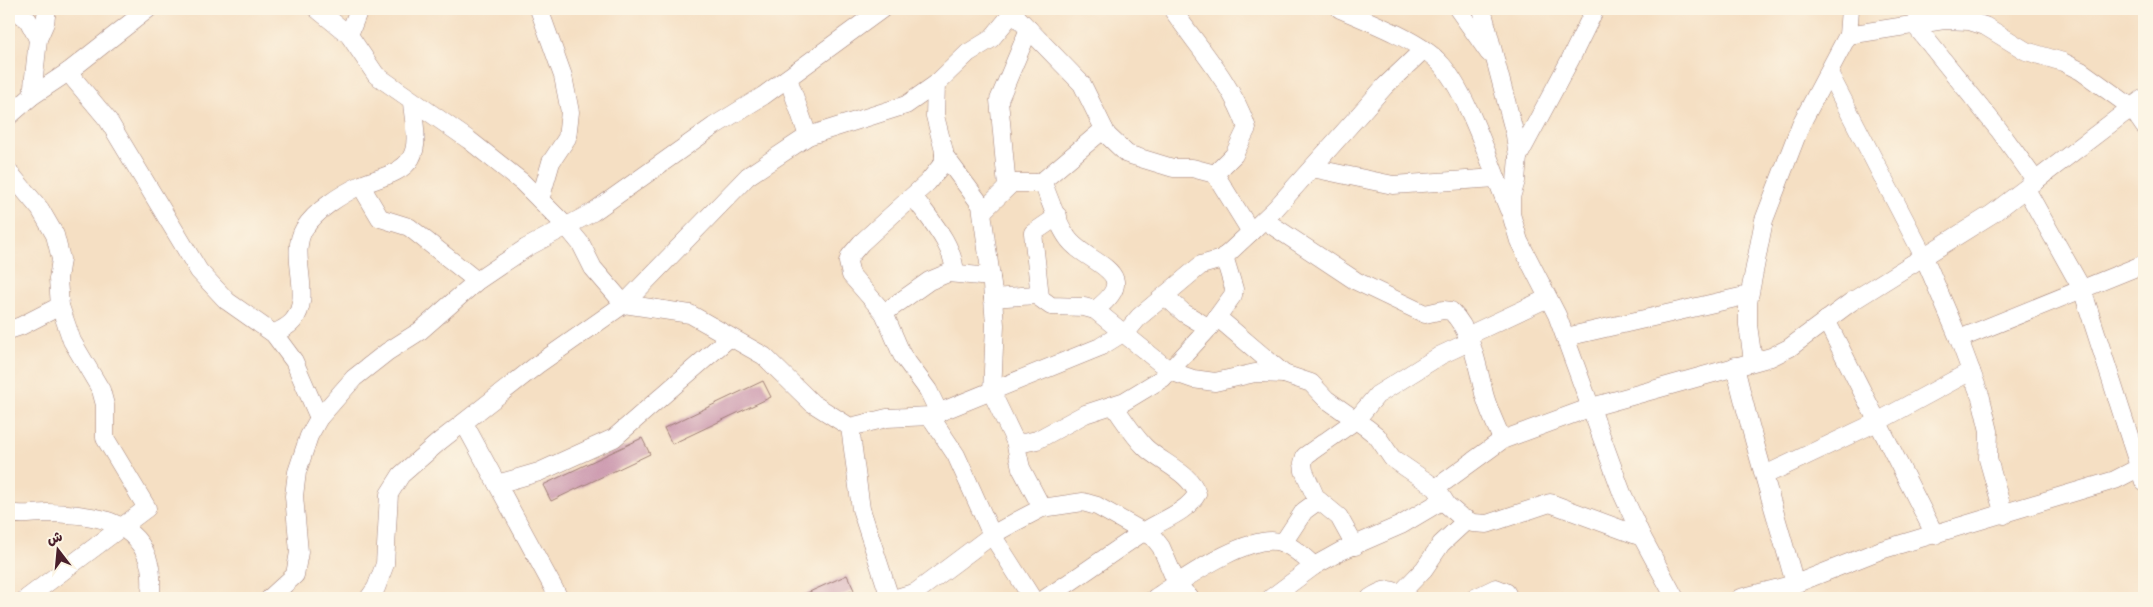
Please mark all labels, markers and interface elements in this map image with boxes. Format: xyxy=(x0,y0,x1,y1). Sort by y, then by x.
north arrow xyxy=(32,524,82,574)
text: ش xyxy=(44,526,65,551)

